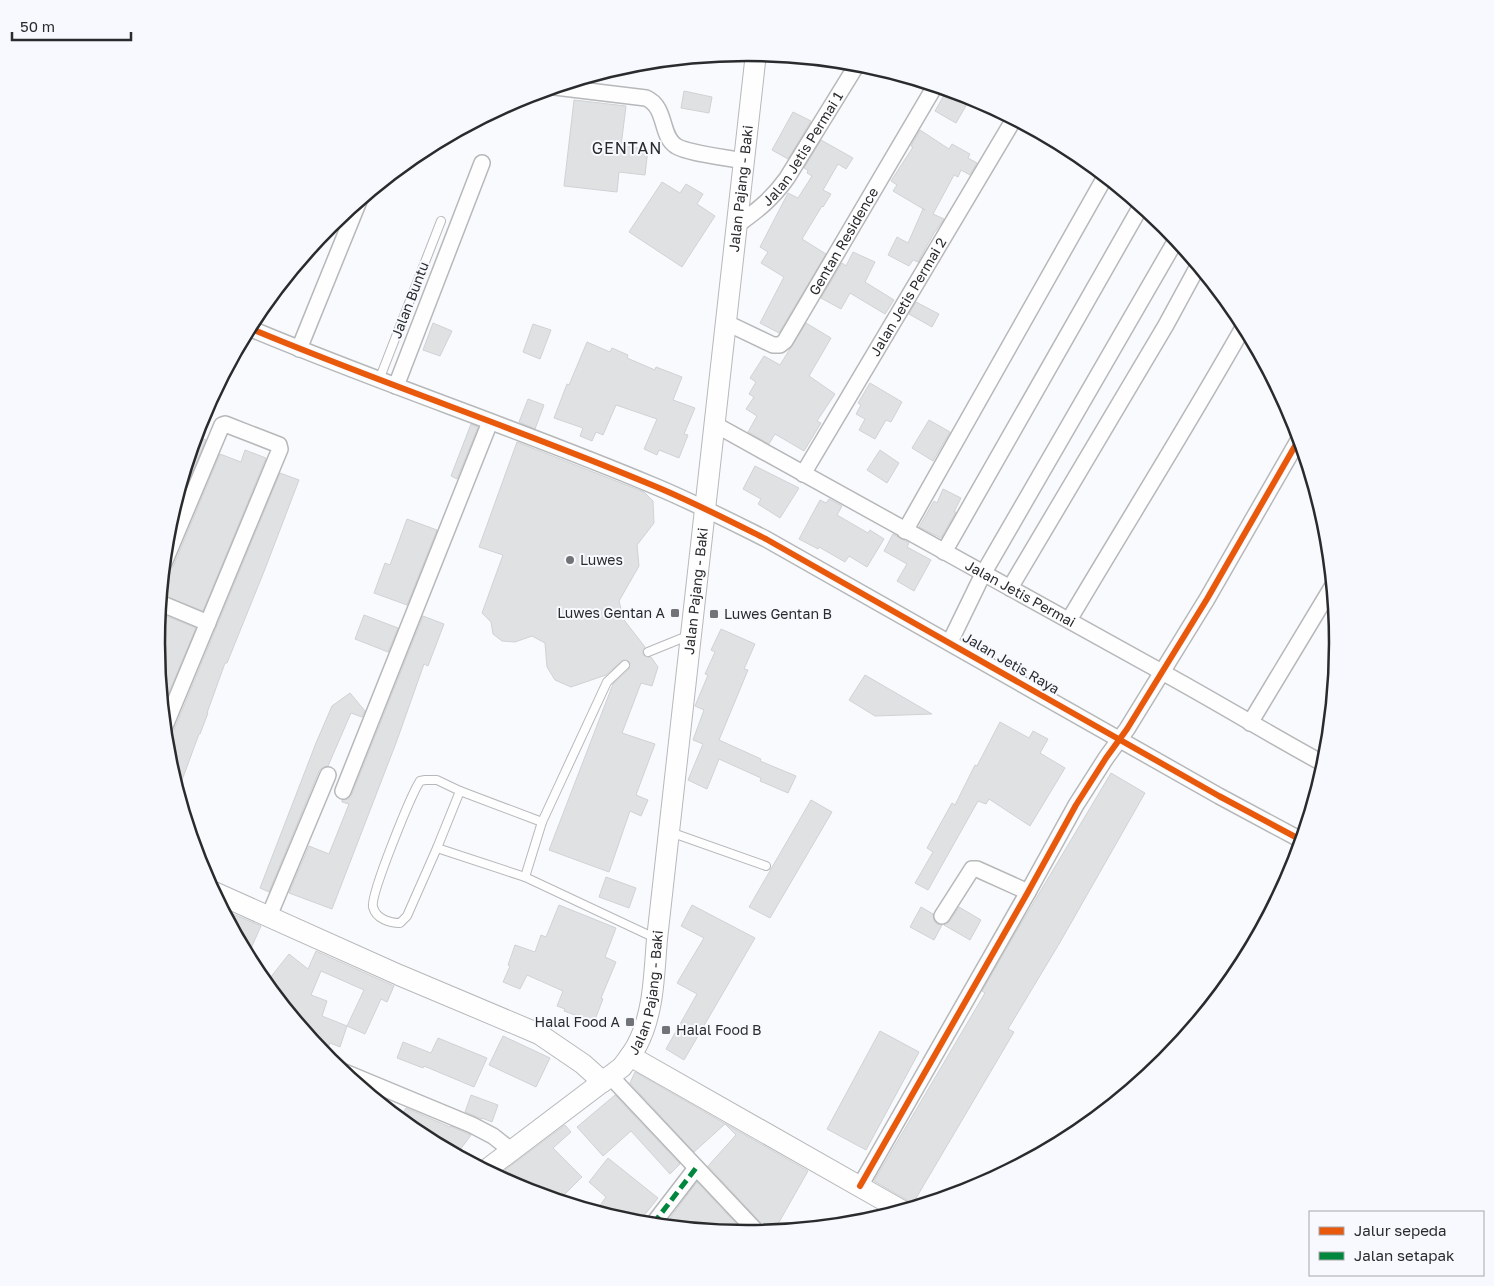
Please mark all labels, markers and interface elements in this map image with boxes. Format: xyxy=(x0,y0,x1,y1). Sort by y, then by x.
scale bar xyxy=(12,10,131,42)
text: 50 m xyxy=(20,17,55,35)
street label: Jalan Jetis Permai 1 xyxy=(759,88,846,209)
street label: Jalan Pajang - Baki xyxy=(725,124,756,253)
district label: GENTAN xyxy=(592,138,662,158)
street label: Gentan Residence xyxy=(805,184,881,298)
street label: Jalan Jetis Permai 2 xyxy=(866,234,950,359)
street label: Jalan Buntu xyxy=(387,259,432,340)
street label: Jalan Pajang - Baki xyxy=(680,527,711,655)
place label: Luwes xyxy=(580,551,623,568)
marker: Luwes xyxy=(564,554,576,566)
street label: Jalan Jetis Permai xyxy=(963,556,1079,630)
place label: Luwes Gentan A xyxy=(557,604,666,621)
place label: Luwes Gentan B xyxy=(724,605,832,622)
marker: Luwes Gentan A xyxy=(669,607,681,619)
marker: Luwes Gentan B xyxy=(708,608,720,620)
street label: Jalan Jetis Raya xyxy=(960,628,1063,697)
street label: Jalan Pajang - Baki xyxy=(624,929,666,1058)
place label: Halal Food A xyxy=(535,1013,621,1030)
marker: Halal Food A xyxy=(624,1016,636,1028)
place label: Halal Food B xyxy=(676,1021,761,1038)
marker: Halal Food B xyxy=(660,1024,672,1036)
legend xyxy=(1309,1211,1484,1276)
text: Jalur sepeda xyxy=(1354,1221,1447,1239)
text: Jalan setapak xyxy=(1354,1246,1455,1264)

